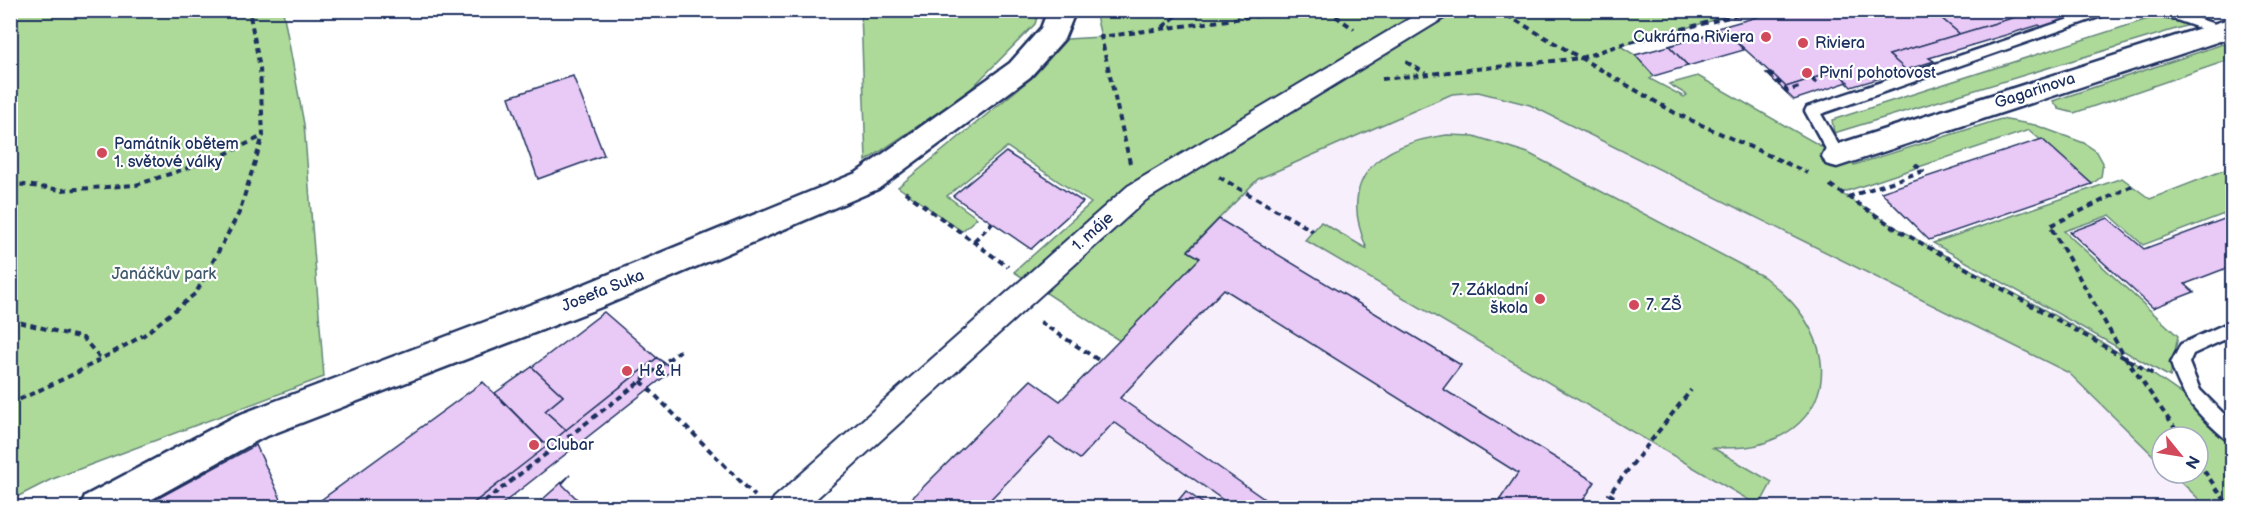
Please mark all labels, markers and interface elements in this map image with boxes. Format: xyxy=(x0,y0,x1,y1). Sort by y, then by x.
place label: Cukrárna Riviera xyxy=(1633,28,1754,47)
marker: Cukrárna Riviera xyxy=(1759,30,1773,44)
place label: Riviera xyxy=(1815,34,1865,53)
marker: Riviera xyxy=(1796,36,1810,50)
place label: Pivní pohotovost xyxy=(1819,64,1936,83)
marker: Pivní pohotovost xyxy=(1800,66,1814,80)
street label: Gagarinova xyxy=(1992,69,2078,113)
place label: Památník obětem 1. světové války xyxy=(114,135,239,172)
marker: Památník obětem 1. světové války xyxy=(95,146,109,160)
street label: 1. máje xyxy=(1068,208,1118,256)
park label: Janáčkův park xyxy=(112,265,216,284)
street label: Josefa Suka xyxy=(559,266,647,316)
place label: 7. Základní škola xyxy=(1452,281,1528,318)
marker: 7. Základní škola xyxy=(1533,292,1547,306)
place label: 7. ZŠ xyxy=(1646,294,1682,315)
marker: 7. ZŠ xyxy=(1627,298,1641,312)
place label: H & H xyxy=(639,362,682,381)
marker: H & H xyxy=(620,364,634,378)
north arrow xyxy=(2150,425,2210,485)
place label: Clubar xyxy=(546,436,594,455)
marker: Clubar xyxy=(527,438,541,452)
text: N xyxy=(2180,452,2203,472)

